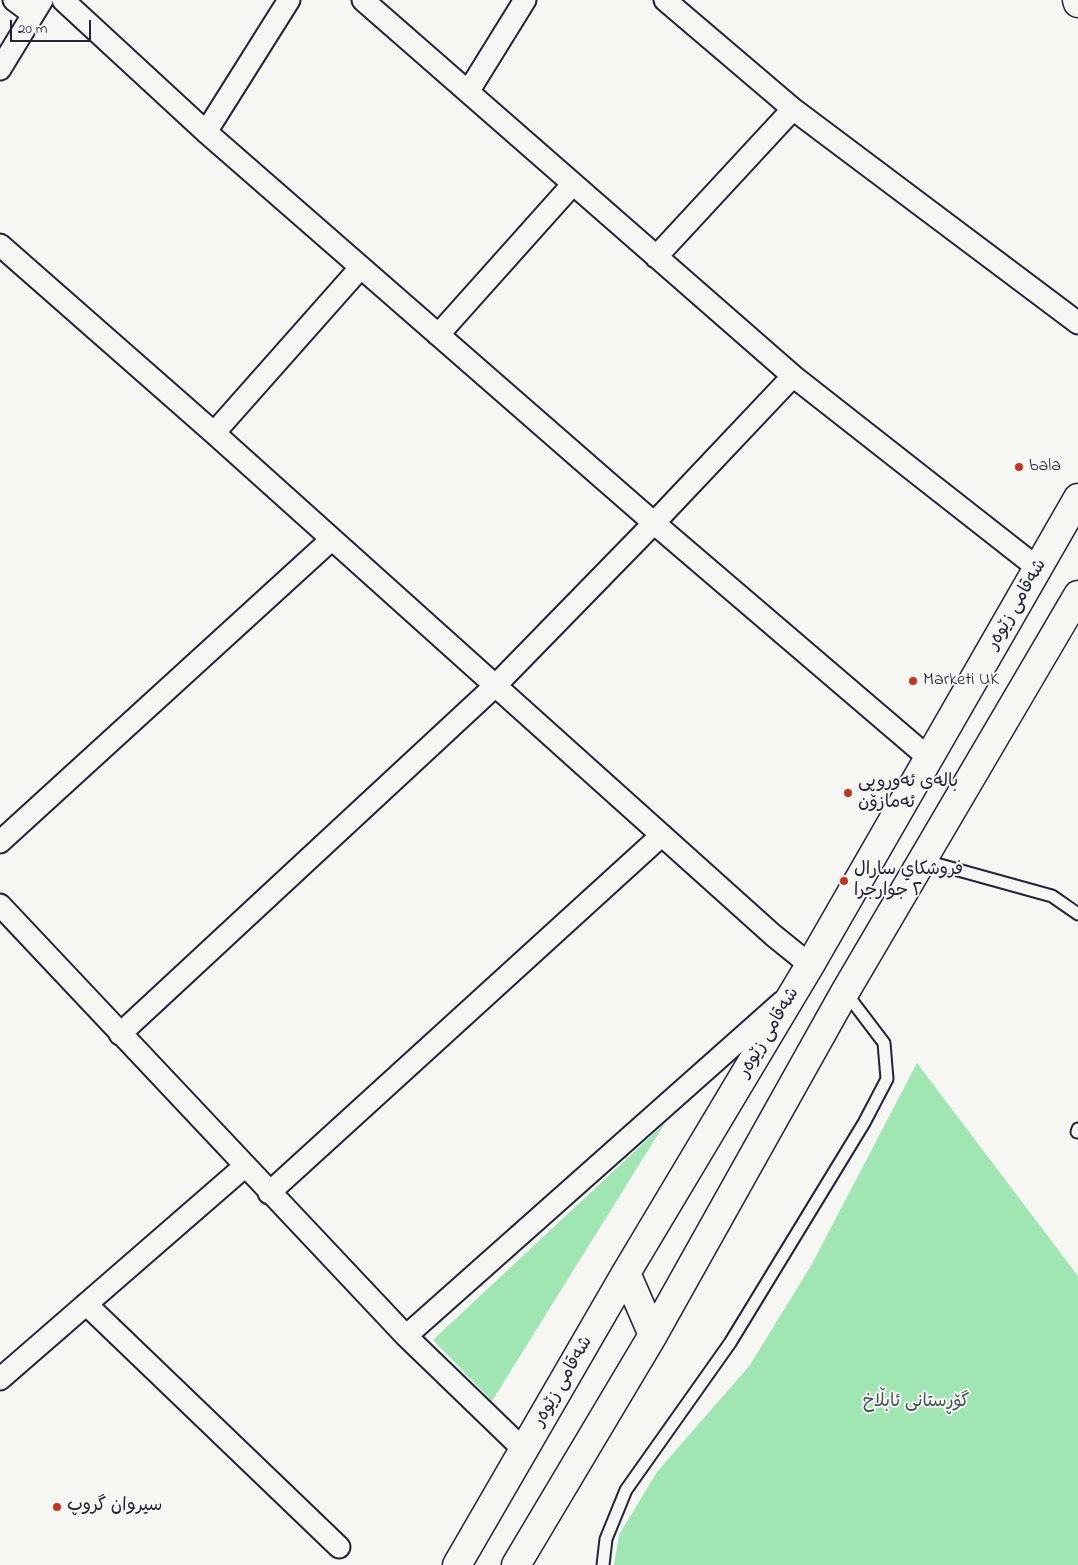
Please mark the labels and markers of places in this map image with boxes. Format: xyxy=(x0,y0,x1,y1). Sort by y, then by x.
place label: bala xyxy=(1029,456,1061,478)
marker: bala xyxy=(1013,461,1025,473)
place label: Marketi UK xyxy=(923,670,999,692)
marker: Marketi UK xyxy=(907,675,919,687)
place label: بالەی ئەوروپی ئەمازۆن xyxy=(858,772,958,814)
marker: بالەی ئەوروپی ئەمازۆن xyxy=(842,787,854,799)
place label: فروشكاي سارال ٢ جوارجرا xyxy=(854,860,963,902)
marker: فروشكاي سارال ٢ جوارجرا xyxy=(838,875,850,887)
place label: سیروان گروپ xyxy=(67,1496,162,1518)
marker: سیروان گروپ xyxy=(51,1501,63,1513)

